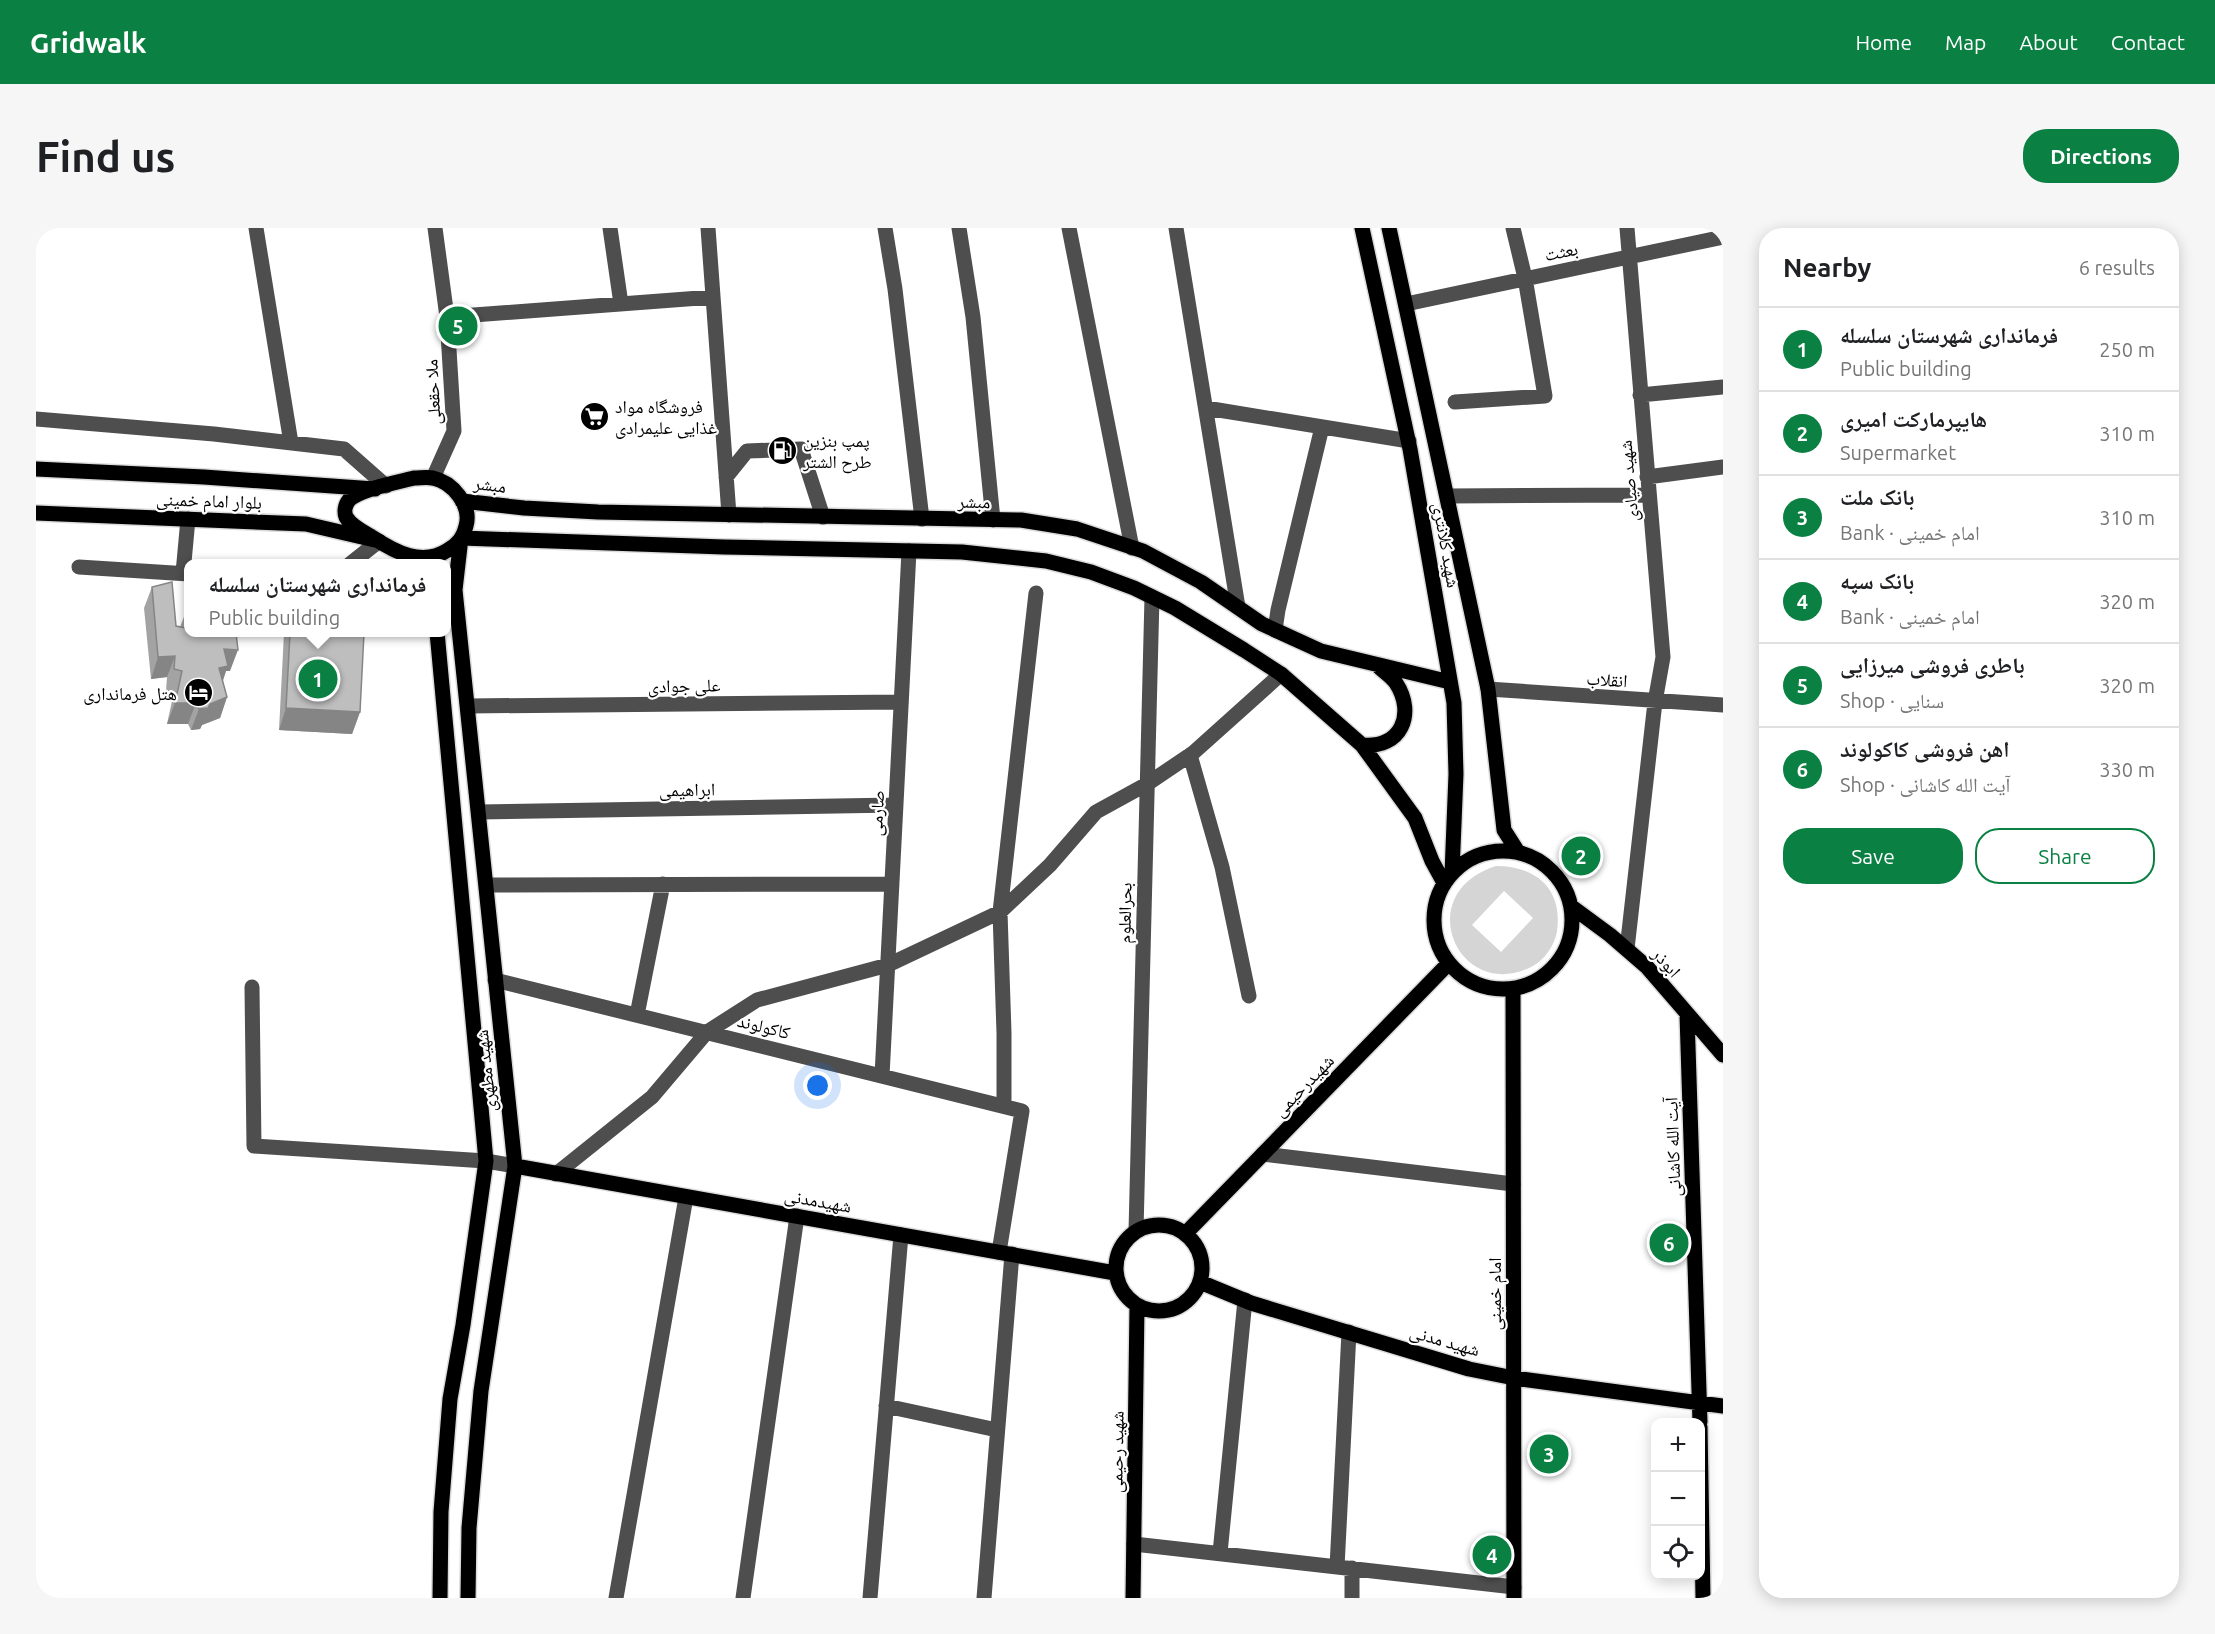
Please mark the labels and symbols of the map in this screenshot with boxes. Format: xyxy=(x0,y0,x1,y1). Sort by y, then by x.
street label: بعثت xyxy=(1542,238,1580,266)
pin: 5 xyxy=(438,304,478,348)
street label: ملا حقعلی xyxy=(420,358,446,425)
place label: فروشگاه مواد غذایی علیمرادی xyxy=(615,396,717,439)
supermarket icon: فروشگاه مواد غذایی علیمرادی xyxy=(578,400,610,432)
place label: پمپ بنزین طرح الشتر xyxy=(802,430,872,474)
fuel station icon: پمپ بنزین طرح الشتر xyxy=(766,434,798,466)
street label: شهید صیادی xyxy=(1614,439,1644,523)
street label: مبشر xyxy=(471,472,507,497)
street label: بلوار امام خمینی xyxy=(156,488,262,515)
street label: مبشر xyxy=(956,491,991,513)
street label: شهید کلانتری xyxy=(1428,501,1464,589)
pin: 1 xyxy=(298,656,338,702)
street label: انقلاب xyxy=(1586,668,1628,692)
street label: علی جوادی xyxy=(647,674,721,698)
hotel icon: هتل فرمانداری xyxy=(182,677,214,709)
place label: هتل فرمانداری xyxy=(83,683,177,705)
street label: ابراهیمی xyxy=(659,779,715,801)
street label: صارمی xyxy=(865,789,889,837)
pin: 2 xyxy=(1562,834,1600,878)
street label: بحرالعلوم xyxy=(1113,882,1138,944)
street label: ابوذر xyxy=(1647,943,1685,982)
street label: کاکولوند xyxy=(735,1010,793,1043)
street label: شهید مطهری xyxy=(471,1029,501,1113)
street label: شهیدرحیمی xyxy=(1269,1050,1339,1122)
your location xyxy=(803,1071,832,1100)
street label: آیت الله کاشانی xyxy=(1660,1096,1686,1197)
street label: شهیدمدنی xyxy=(783,1184,853,1218)
pin: 6 xyxy=(1650,1220,1688,1266)
street label: امام خمینی xyxy=(1484,1258,1507,1330)
street label: شهید مدنی xyxy=(1407,1320,1482,1361)
street label: شهید رحیمی xyxy=(1105,1411,1129,1493)
pin: 3 xyxy=(1530,1432,1568,1476)
pin: 4 xyxy=(1472,1532,1512,1578)

